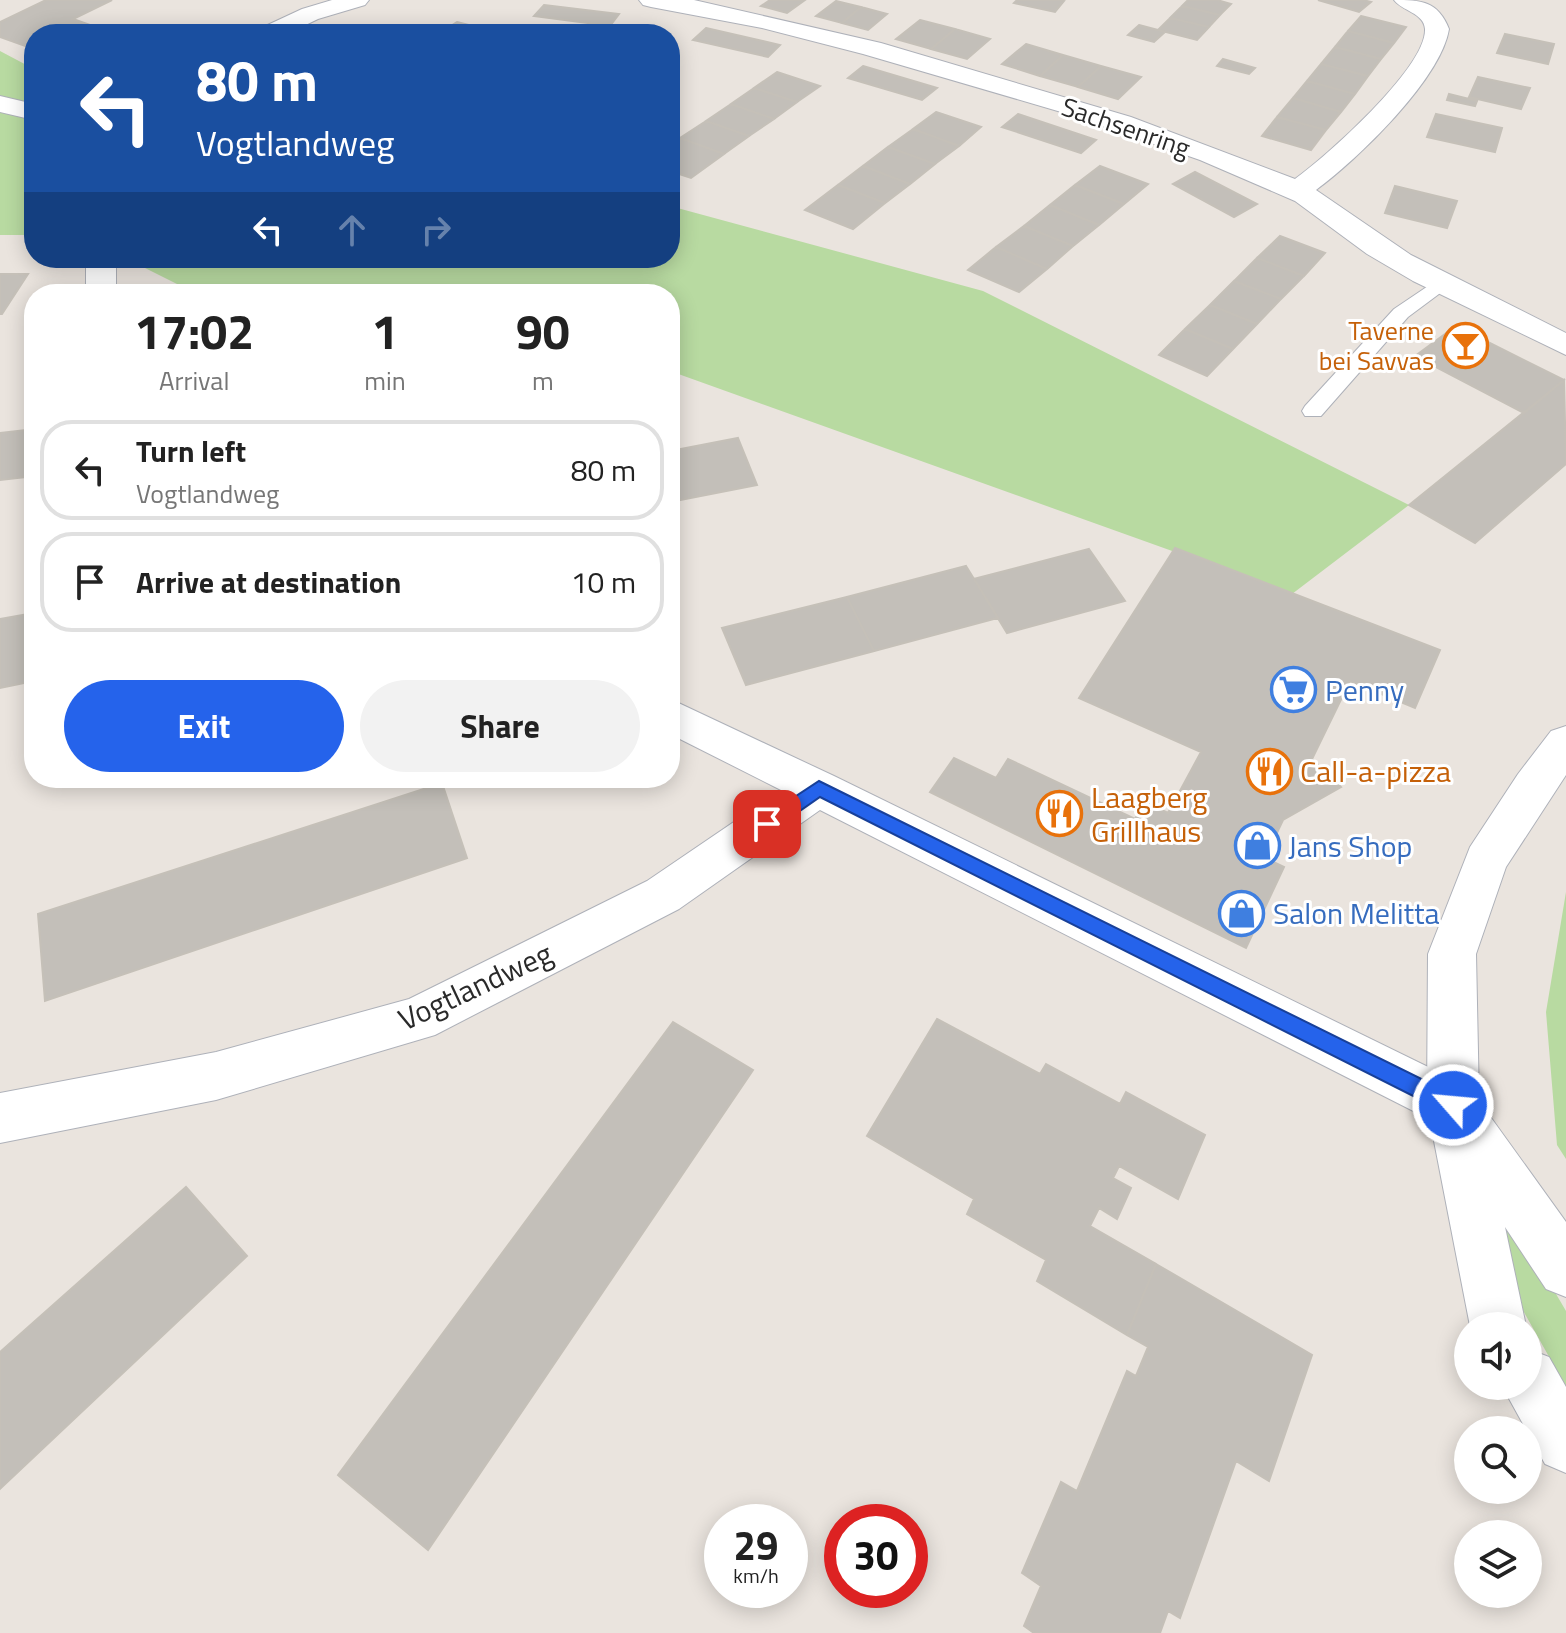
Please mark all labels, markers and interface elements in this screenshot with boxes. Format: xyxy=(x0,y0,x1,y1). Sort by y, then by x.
text: 80 m xyxy=(196,38,318,123)
icon: left xyxy=(64,56,168,160)
street label: Sachsenring xyxy=(1056,87,1196,167)
text: Vogtlandweg xyxy=(196,115,395,170)
icon: left xyxy=(246,208,290,252)
icon: ahead xyxy=(330,208,374,252)
icon: right xyxy=(414,208,458,252)
text: 17:02 xyxy=(134,295,254,368)
text: 1 xyxy=(372,295,398,368)
text: 90 xyxy=(516,295,570,368)
place label: Taverne bei Savvas xyxy=(1319,311,1434,380)
bar icon: Taverne bei Savvas xyxy=(1441,321,1489,369)
text: Arrival xyxy=(159,361,229,400)
text: min xyxy=(364,361,406,400)
text: m xyxy=(532,361,554,400)
text: Turn left xyxy=(136,428,246,474)
text: 80 m xyxy=(571,447,636,493)
icon: left xyxy=(68,448,112,492)
text: Vogtlandweg xyxy=(136,474,279,513)
text: Arrive at destination xyxy=(136,559,401,605)
text: 10 m xyxy=(571,559,636,605)
icon: arrive xyxy=(68,560,112,604)
supermarket icon: Penny xyxy=(1270,666,1318,714)
place label: Penny xyxy=(1325,667,1404,713)
button: Exit xyxy=(64,680,344,772)
button: Share xyxy=(360,680,640,772)
restaurant icon: Call-a-pizza xyxy=(1245,747,1293,795)
place label: Call-a-pizza xyxy=(1300,748,1451,794)
place label: Laagberg Grillhaus xyxy=(1091,774,1207,854)
pin xyxy=(733,790,801,858)
restaurant icon: Laagberg Grillhaus xyxy=(1036,790,1084,838)
icon: arrive xyxy=(745,802,789,846)
shop icon: Jans Shop xyxy=(1233,822,1281,870)
place label: Jans Shop xyxy=(1288,823,1412,869)
shop icon: Salon Melitta xyxy=(1218,889,1266,937)
place label: Salon Melitta xyxy=(1273,890,1440,936)
street label: Vogtlandweg xyxy=(390,930,560,1042)
position arrow xyxy=(1411,1063,1495,1147)
map controls xyxy=(1454,1312,1542,1608)
button: sound xyxy=(1454,1312,1542,1400)
button: search xyxy=(1454,1416,1542,1504)
speed limit sign: 30 xyxy=(824,1504,928,1608)
text: 29 xyxy=(734,1515,778,1576)
button: layers xyxy=(1454,1520,1542,1608)
text: km/h xyxy=(733,1560,779,1591)

